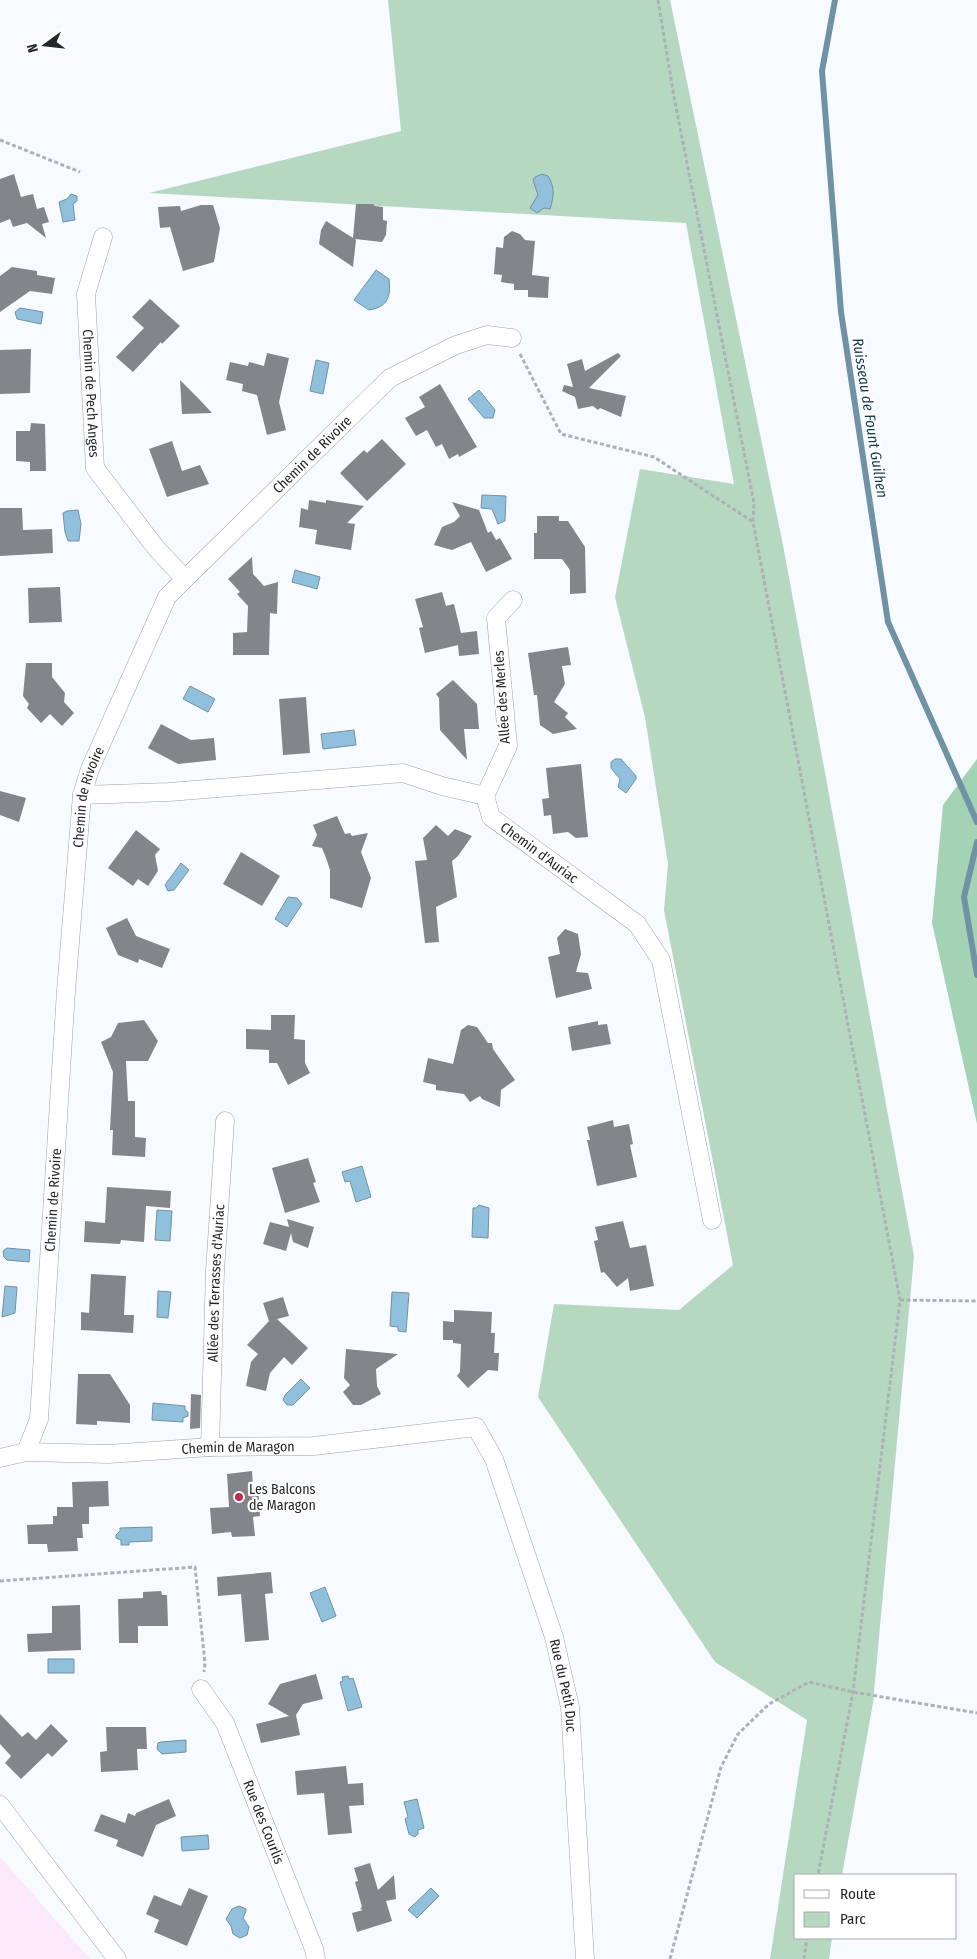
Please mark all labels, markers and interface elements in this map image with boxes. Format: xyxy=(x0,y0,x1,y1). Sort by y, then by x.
north arrow xyxy=(20,20,70,70)
text: N xyxy=(24,42,42,54)
street label: Chemin de Pech Anges xyxy=(79,329,103,458)
water label: Ruisseau de Fount Guilhen xyxy=(848,337,892,499)
street label: Chemin de Rivoire xyxy=(269,412,355,497)
street label: Allée des Merles xyxy=(490,650,514,744)
street label: Chemin de Rivoire xyxy=(69,744,107,848)
street label: Chemin d'Auriac xyxy=(497,818,582,887)
street label: Chemin de Rivoire xyxy=(41,1148,65,1252)
street label: Allée des Terrasses d'Auriac xyxy=(204,1204,228,1362)
street label: Chemin de Maragon xyxy=(181,1438,295,1457)
place label: Les Balcons de Maragon xyxy=(249,1481,316,1514)
marker: Les Balcons de Maragon xyxy=(233,1491,245,1503)
street label: Rue du Petit Duc xyxy=(546,1637,580,1732)
street label: Rue des Courlis xyxy=(240,1778,288,1866)
legend xyxy=(794,1874,957,1939)
text: Route xyxy=(840,1885,876,1903)
text: Parc xyxy=(840,1910,866,1928)

